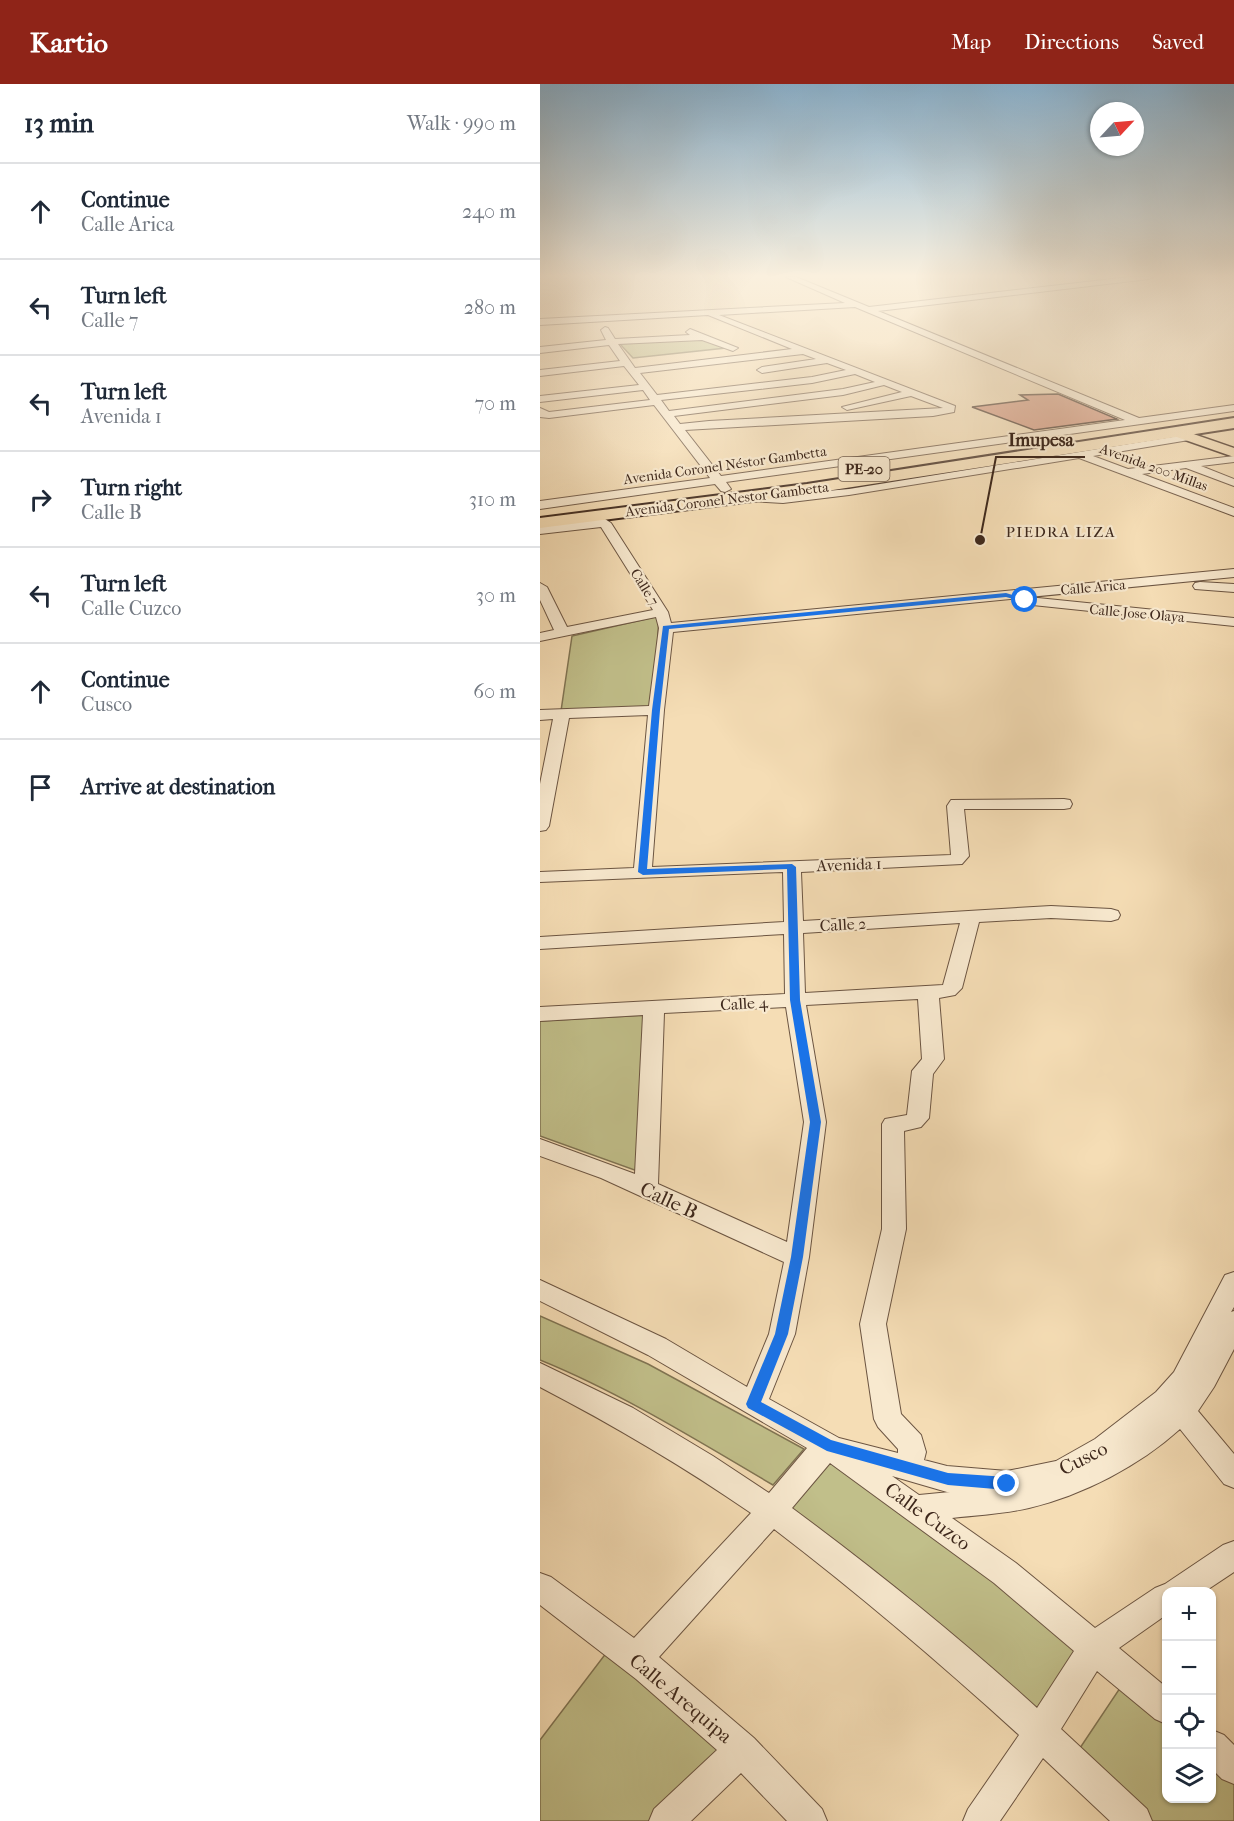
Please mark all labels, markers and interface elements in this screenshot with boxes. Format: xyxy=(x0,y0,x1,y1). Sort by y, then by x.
text: Kartio xyxy=(30,26,108,59)
text: Map xyxy=(951,30,991,54)
text: Directions xyxy=(1024,30,1119,54)
text: Saved xyxy=(1152,30,1204,54)
north arrow xyxy=(1090,102,1144,156)
text: 13 min xyxy=(24,108,94,139)
text: Walk · 990 m xyxy=(407,112,516,135)
text: Continue xyxy=(81,187,170,213)
icon: ahead xyxy=(24,195,57,228)
text: 240 m xyxy=(462,200,516,223)
text: Calle Arica xyxy=(81,213,174,236)
text: Turn left xyxy=(81,283,167,309)
icon: left xyxy=(24,291,57,324)
text: 280 m xyxy=(464,296,516,319)
text: Calle 7 xyxy=(81,309,138,332)
text: Turn left xyxy=(81,379,167,405)
icon: left xyxy=(24,387,57,420)
text: 70 m xyxy=(474,392,516,415)
text: Avenida 1 xyxy=(81,405,162,428)
callout: Imupesa xyxy=(996,421,1085,457)
text: Imupesa xyxy=(1008,430,1074,451)
street label: Avenida 200 Millas xyxy=(1097,440,1210,495)
street label: Avenida Coronel Néstor Gambetta xyxy=(621,443,828,488)
road number: PE-20 xyxy=(838,457,890,481)
text: Turn right xyxy=(81,475,182,501)
street label: Avenida Coronel Nestor Gambetta xyxy=(623,479,830,521)
icon: right xyxy=(24,483,57,516)
text: 310 m xyxy=(469,488,516,511)
text: Calle B xyxy=(81,501,142,524)
district label: PIEDRA LIZA xyxy=(1006,523,1116,541)
street label: Calle 7 xyxy=(627,566,663,609)
text: Turn left xyxy=(81,571,167,597)
street label: Calle Arica xyxy=(1060,576,1127,599)
icon: left xyxy=(24,579,57,612)
text: 30 m xyxy=(476,584,516,607)
route start xyxy=(1011,586,1037,612)
text: Calle Cuzco xyxy=(81,597,181,620)
street label: Calle Jose Olaya xyxy=(1089,601,1186,626)
text: Continue xyxy=(81,667,170,693)
icon: ahead xyxy=(24,675,57,708)
text: 60 m xyxy=(473,680,516,703)
text: Cusco xyxy=(81,693,132,716)
icon: arrive xyxy=(24,771,57,804)
text: Arrive at destination xyxy=(81,774,275,800)
street label: Avenida 1 xyxy=(815,854,882,875)
street label: Calle 2 xyxy=(819,914,867,935)
street label: Calle 4 xyxy=(720,993,769,1014)
street label: Calle B xyxy=(636,1177,701,1224)
street label: Cusco xyxy=(1055,1437,1111,1480)
route end xyxy=(993,1470,1019,1496)
street label: Calle Cuzco xyxy=(880,1478,975,1555)
map controls xyxy=(1162,1587,1216,1803)
button: + xyxy=(1162,1587,1216,1641)
button: − xyxy=(1162,1641,1216,1695)
street label: Calle Arequipa xyxy=(625,1649,737,1748)
button: locate xyxy=(1162,1695,1216,1749)
button: layers xyxy=(1162,1749,1216,1803)

